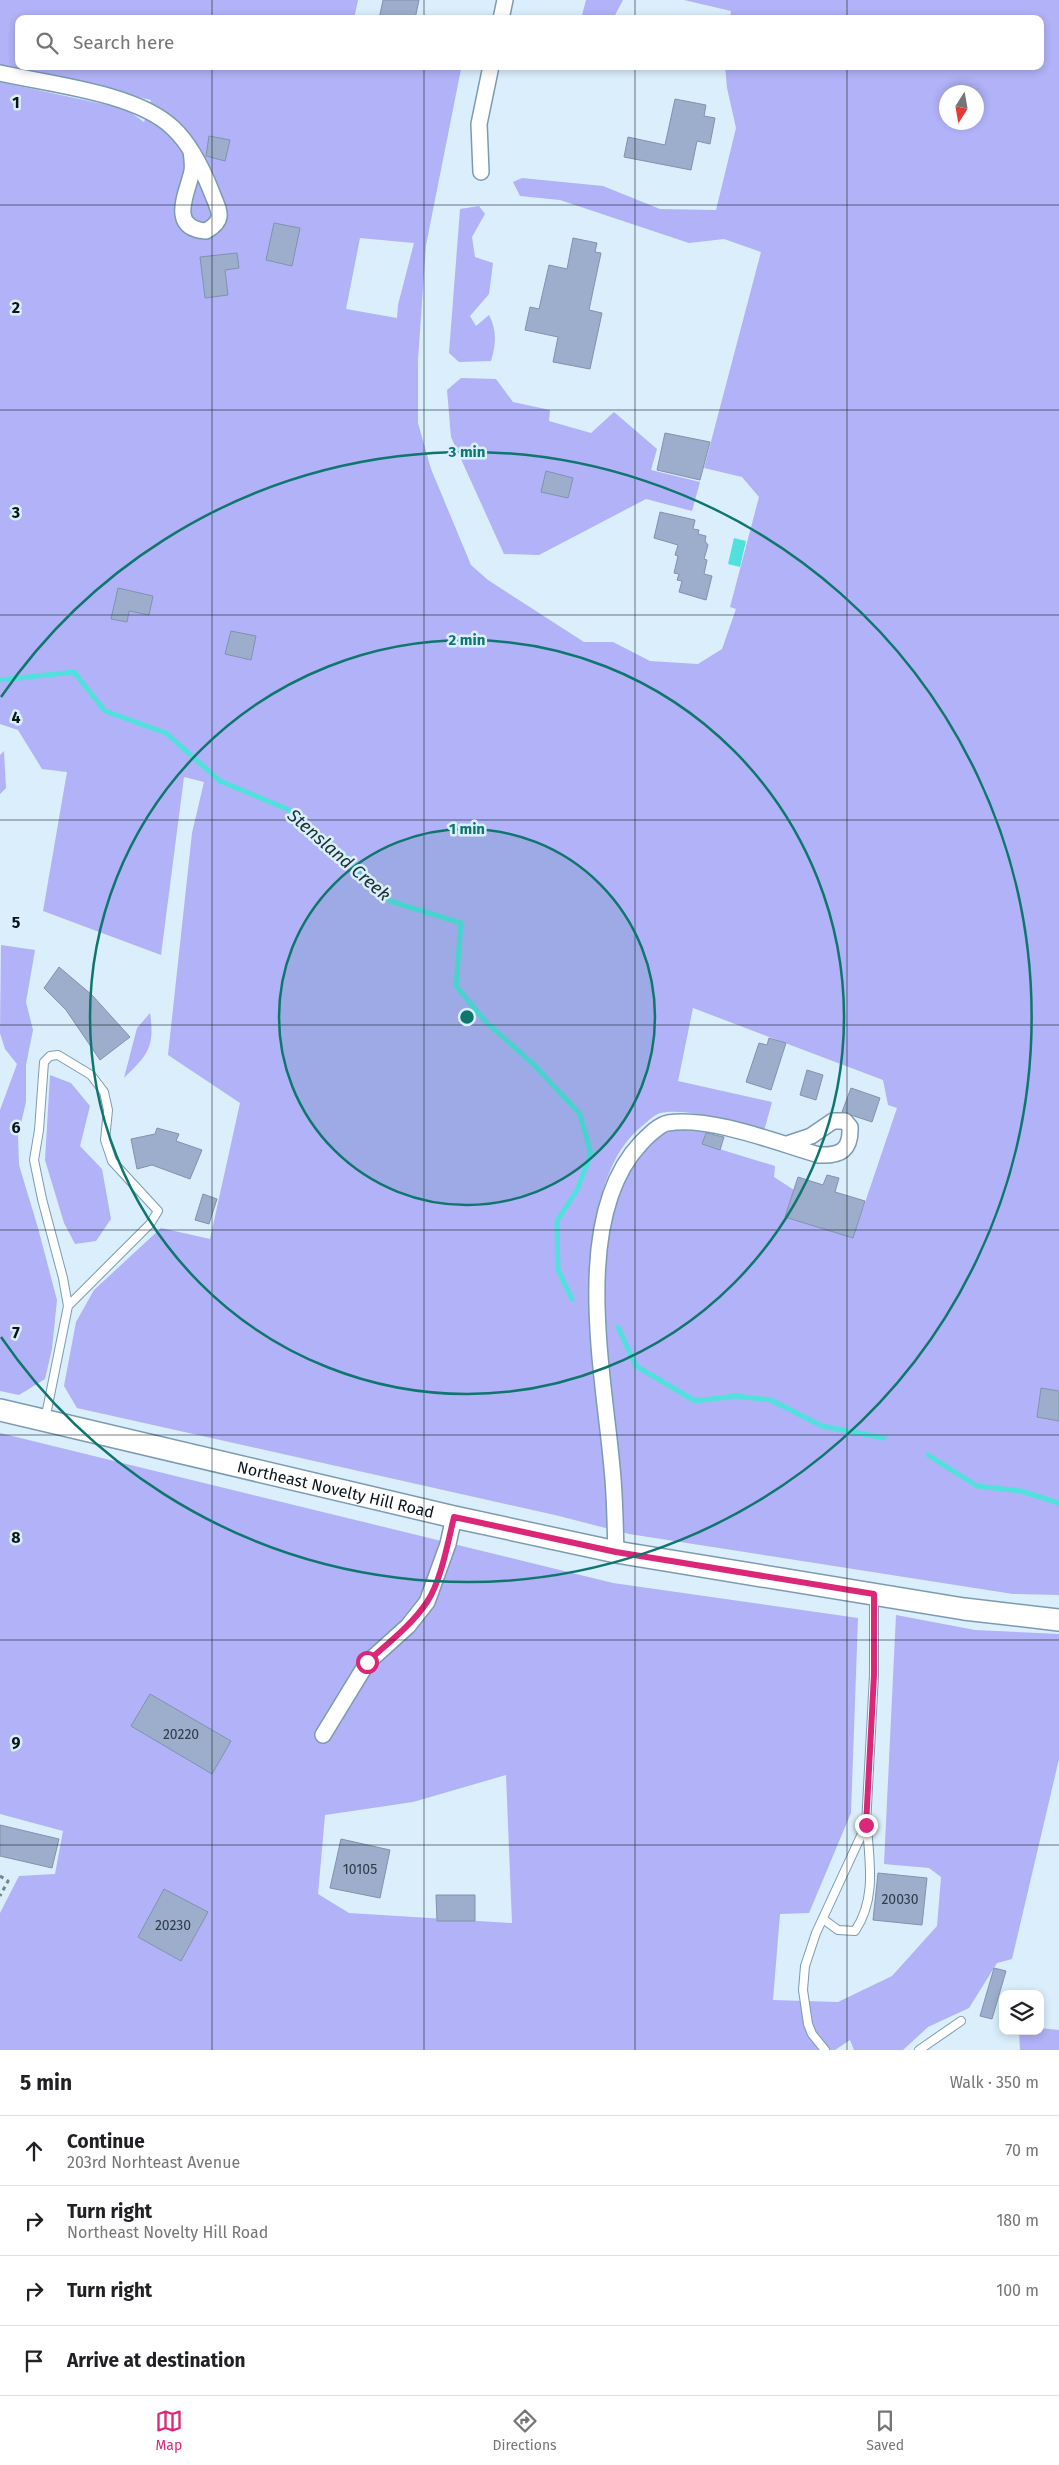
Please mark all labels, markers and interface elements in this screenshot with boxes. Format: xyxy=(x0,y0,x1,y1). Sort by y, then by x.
search box xyxy=(15,15,1044,70)
icon: search xyxy=(33,29,61,57)
text: Search here xyxy=(73,31,174,54)
north arrow xyxy=(939,85,984,130)
text: 1 xyxy=(12,93,20,112)
text: 2 xyxy=(12,298,20,317)
text: 3 min xyxy=(448,443,485,461)
text: 3 xyxy=(11,503,20,522)
text: 2 min xyxy=(449,631,485,649)
text: 4 xyxy=(11,708,21,727)
water label: Stensland Creek xyxy=(282,804,395,906)
text: 1 min xyxy=(449,820,485,838)
text: 5 xyxy=(12,913,21,932)
centre of rings xyxy=(458,1008,476,1026)
text: 6 xyxy=(11,1118,21,1137)
text: 7 xyxy=(12,1323,20,1342)
street label: Northeast Novelty Hill Road xyxy=(235,1457,436,1522)
text: 8 xyxy=(11,1528,21,1547)
route start xyxy=(356,1651,379,1674)
house number: 20220 xyxy=(163,1726,199,1743)
text: 9 xyxy=(12,1733,21,1752)
route end xyxy=(855,1814,878,1837)
house number: 10105 xyxy=(343,1861,377,1878)
house number: 20030 xyxy=(881,1891,919,1908)
house number: 20230 xyxy=(155,1917,191,1934)
map controls xyxy=(999,1990,1044,2035)
button: layers xyxy=(999,1990,1044,2035)
text: 5 min xyxy=(20,2070,72,2096)
text: Walk · 350 m xyxy=(950,2073,1039,2092)
text: Continue xyxy=(67,2130,145,2153)
icon: ahead xyxy=(20,2137,48,2165)
text: 70 m xyxy=(1005,2141,1039,2160)
text: 203rd Norhteast Avenue xyxy=(67,2153,240,2172)
text: Turn right xyxy=(67,2200,152,2223)
icon: right xyxy=(20,2207,48,2235)
text: 180 m xyxy=(996,2211,1039,2230)
text: Northeast Novelty Hill Road xyxy=(67,2223,268,2242)
icon: right xyxy=(20,2277,48,2305)
text: Turn right xyxy=(67,2279,152,2302)
text: 100 m xyxy=(996,2281,1039,2300)
icon: arrive xyxy=(20,2347,48,2375)
text: Arrive at destination xyxy=(67,2349,246,2372)
tab: Map xyxy=(155,2407,183,2454)
tab: Directions xyxy=(492,2407,557,2454)
tab: Saved xyxy=(866,2407,904,2454)

